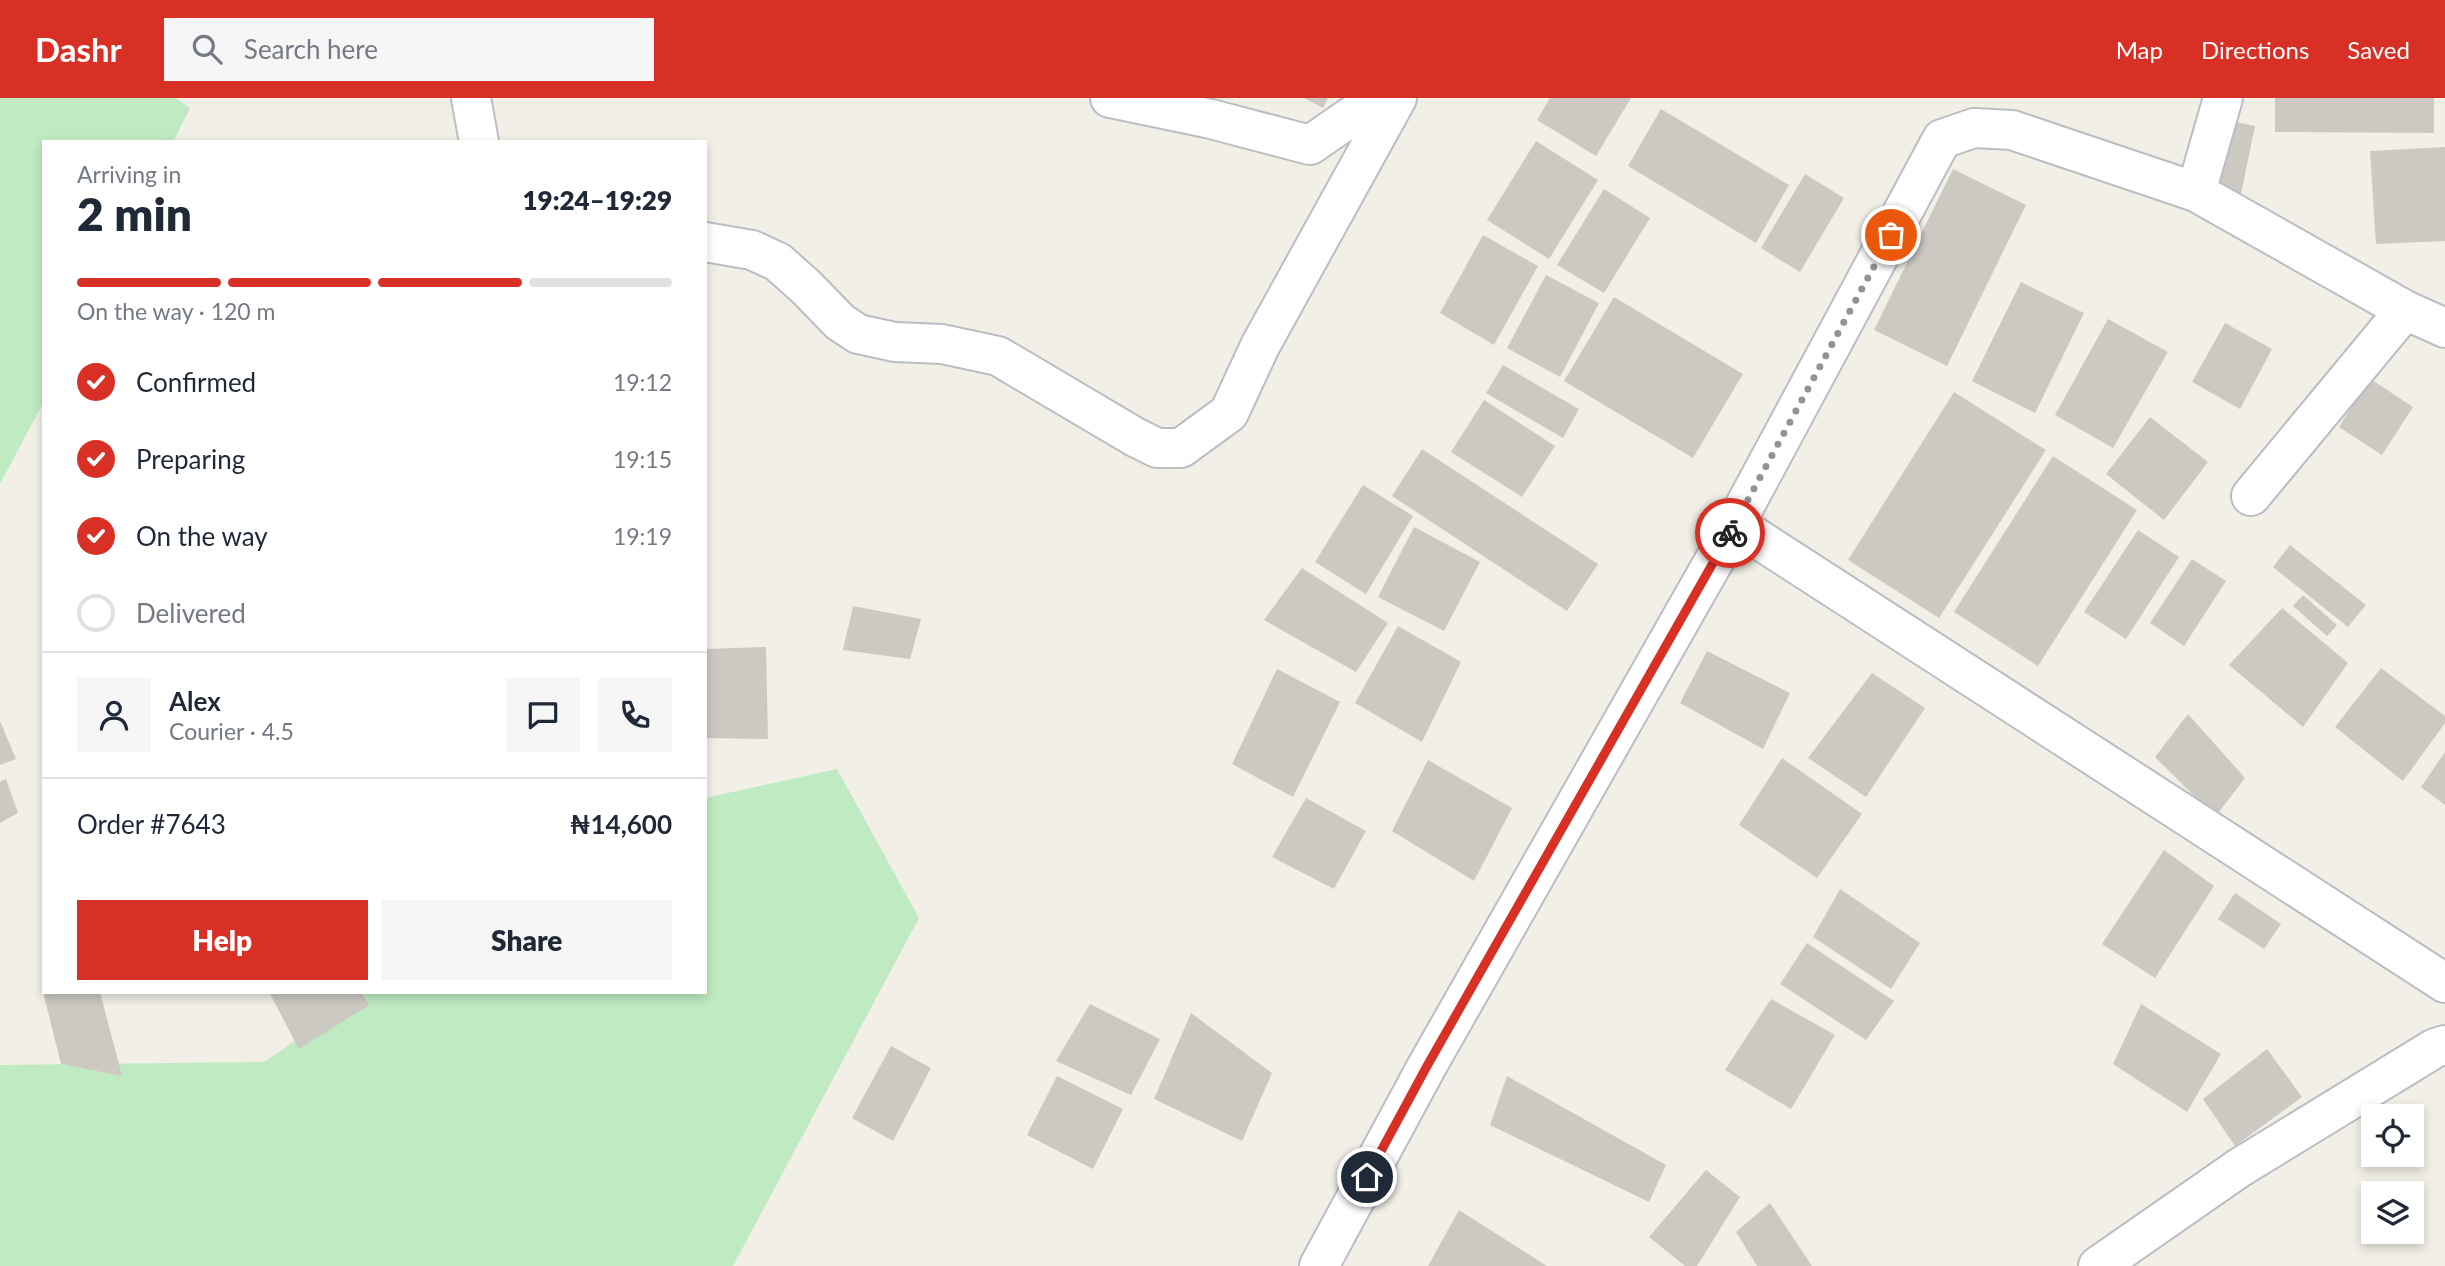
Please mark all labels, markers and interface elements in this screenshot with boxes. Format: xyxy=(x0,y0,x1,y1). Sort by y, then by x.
search box xyxy=(164,18,654,81)
text: Dashr xyxy=(35,29,122,69)
icon: search xyxy=(188,30,226,68)
text: Search here xyxy=(244,33,378,65)
text: Map xyxy=(2116,35,2163,64)
text: Directions xyxy=(2201,35,2309,64)
text: Saved xyxy=(2347,35,2410,64)
text: Arriving in xyxy=(77,160,181,188)
text: 19:24–19:29 xyxy=(522,184,672,216)
text: 2 min xyxy=(77,186,192,241)
pin xyxy=(1861,205,1921,265)
icon: bag xyxy=(1872,216,1910,254)
text: On the way · 120 m xyxy=(77,297,276,325)
icon: check xyxy=(77,363,115,401)
text: Confirmed xyxy=(136,366,256,398)
text: 19:12 xyxy=(613,368,672,396)
icon: check xyxy=(77,440,115,478)
text: Preparing xyxy=(136,443,245,475)
text: 19:15 xyxy=(613,445,672,473)
courier xyxy=(1695,498,1765,568)
icon: bike xyxy=(1711,514,1749,552)
icon: check xyxy=(77,517,115,555)
text: On the way xyxy=(136,520,268,552)
text: 19:19 xyxy=(613,522,672,550)
text: Delivered xyxy=(136,597,246,629)
button: person xyxy=(77,678,151,752)
button: chat xyxy=(506,678,580,752)
button: phone xyxy=(598,678,672,752)
text: Alex xyxy=(169,685,221,717)
text: Courier · 4.5 xyxy=(169,717,294,745)
text: Order #7643 xyxy=(77,808,226,840)
text: ₦14,600 xyxy=(570,808,672,840)
button: Help xyxy=(77,900,368,980)
button: Share xyxy=(382,900,672,980)
map controls xyxy=(2361,1104,2424,1244)
button: locate xyxy=(2361,1104,2424,1167)
pin xyxy=(1337,1147,1397,1207)
icon: home xyxy=(1348,1158,1386,1196)
button: layers xyxy=(2361,1181,2424,1244)

